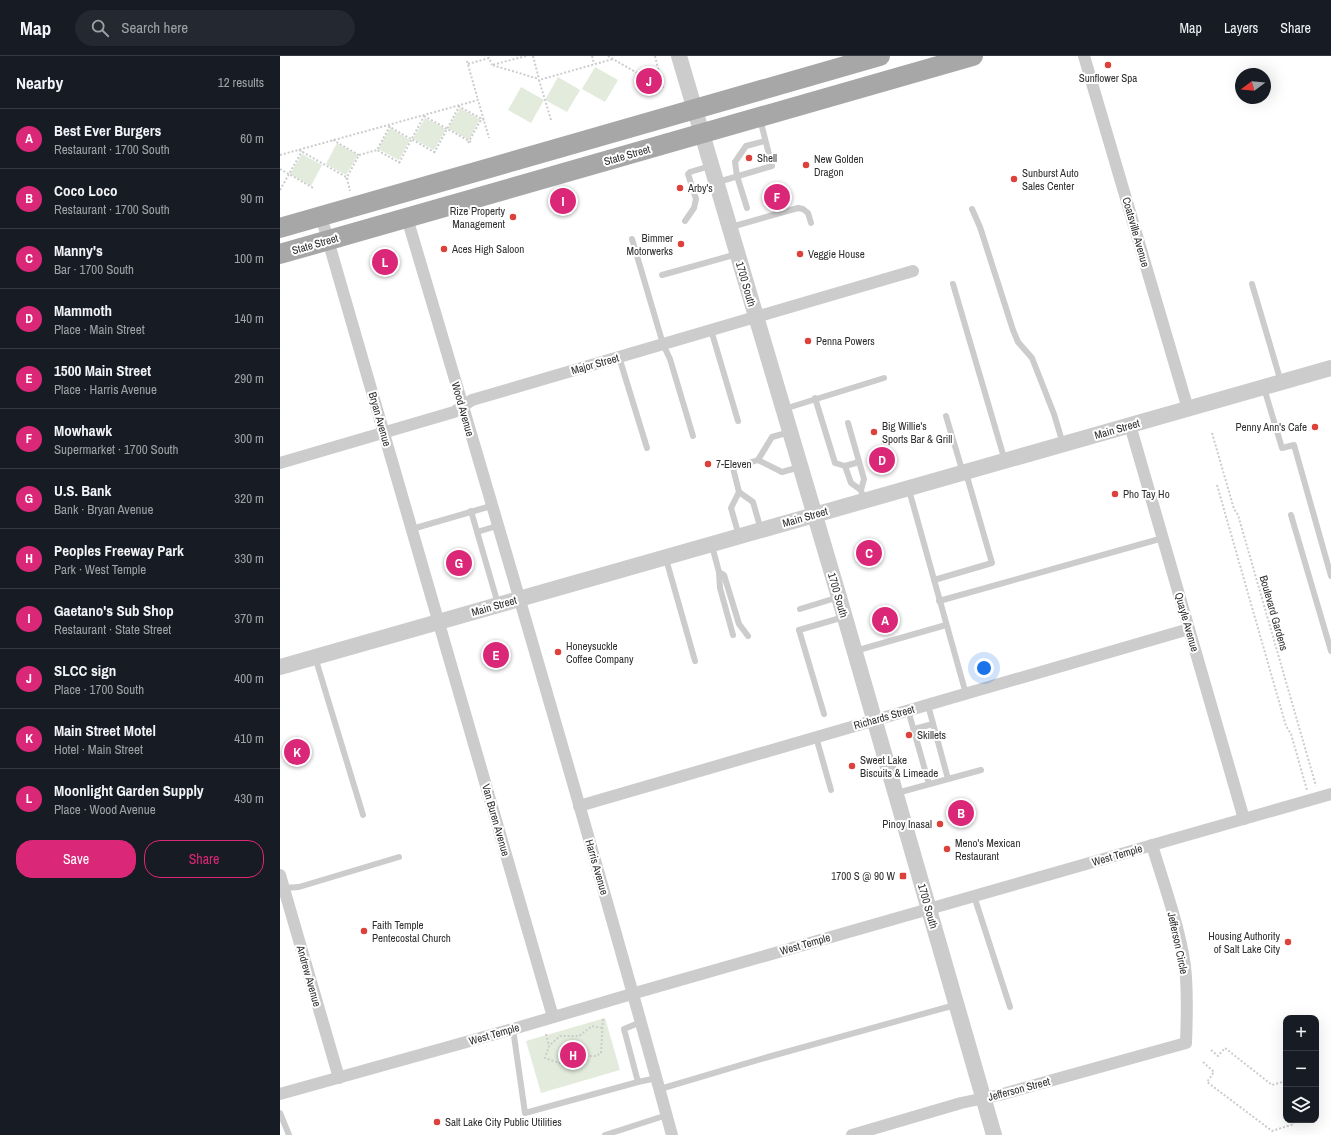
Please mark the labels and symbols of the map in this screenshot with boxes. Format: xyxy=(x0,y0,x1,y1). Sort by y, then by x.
marker: Sunflower Spa xyxy=(1103,60,1113,70)
pin: J xyxy=(636,66,662,96)
north arrow xyxy=(1235,68,1271,104)
place label: Sunflower Spa xyxy=(1079,71,1137,85)
street label: State Street xyxy=(602,142,652,168)
place label: Shell xyxy=(757,151,777,165)
place label: New Golden Dragon xyxy=(814,152,864,179)
marker: Shell xyxy=(744,153,754,163)
marker: New Golden Dragon xyxy=(801,160,811,170)
place label: Sunburst Auto Sales Center xyxy=(1022,166,1079,193)
marker: Sunburst Auto Sales Center xyxy=(1009,174,1019,184)
place label: Arby's xyxy=(687,181,713,195)
pin: F xyxy=(764,182,790,212)
marker: Arby's xyxy=(675,183,685,193)
pin: I xyxy=(550,186,576,216)
street label: Coatsville Avenue xyxy=(1119,195,1153,269)
place label: Rize Property Management xyxy=(450,204,505,231)
marker: Rize Property Management xyxy=(508,212,518,222)
street label: State Street xyxy=(290,231,340,257)
place label: Bimmer Motorwerks xyxy=(626,231,673,258)
marker: Bimmer Motorwerks xyxy=(676,239,686,249)
place label: Aces High Saloon xyxy=(451,242,524,256)
marker: Aces High Saloon xyxy=(439,244,449,254)
pin: L xyxy=(372,247,398,277)
place label: Veggie House xyxy=(808,247,865,261)
marker: Veggie House xyxy=(795,249,805,259)
street label: 1700 South xyxy=(733,260,759,308)
place label: Penna Powers xyxy=(816,334,875,348)
marker: Penna Powers xyxy=(803,336,813,346)
street label: Major Street xyxy=(569,350,621,378)
street label: Wood Avenue xyxy=(449,380,477,438)
street label: Bryan Avenue xyxy=(366,390,394,448)
street label: Main Street xyxy=(1093,416,1142,442)
place label: Big Willie's Sports Bar & Grill xyxy=(882,419,952,446)
place label: Penny Ann's Cafe xyxy=(1236,420,1307,434)
marker: Penny Ann's Cafe xyxy=(1310,422,1320,432)
marker: Big Willie's Sports Bar & Grill xyxy=(869,427,879,437)
pin: D xyxy=(869,445,895,475)
place label: 7-Eleven xyxy=(716,457,752,471)
marker: 7-Eleven xyxy=(703,459,713,469)
place label: Pho Tay Ho xyxy=(1123,487,1170,501)
marker: Pho Tay Ho xyxy=(1110,489,1120,499)
street label: Main Street xyxy=(781,504,830,530)
pin: C xyxy=(856,538,882,568)
pin: G xyxy=(446,548,472,578)
street label: 1700 South xyxy=(825,571,851,619)
street label: Boulevard Gardens xyxy=(1257,574,1292,653)
street label: Quayle Avenue xyxy=(1172,591,1202,653)
street label: Main Street xyxy=(470,593,519,619)
pin: A xyxy=(872,605,898,635)
place label: Honeysuckle Coffee Company xyxy=(566,639,634,666)
pin: E xyxy=(483,640,509,670)
marker: Honeysuckle Coffee Company xyxy=(553,647,563,657)
your location xyxy=(974,658,994,678)
street label: Richards Street xyxy=(852,701,917,732)
place label: Skillets xyxy=(917,728,947,742)
marker: Skillets xyxy=(904,730,914,740)
pin: K xyxy=(284,737,310,767)
place label: Sweet Lake Biscuits & Limeade xyxy=(860,753,938,780)
marker: Sweet Lake Biscuits & Limeade xyxy=(847,761,857,771)
street label: Van Buren Avenue xyxy=(479,782,513,858)
pin: B xyxy=(948,798,974,828)
place label: Pinoy Inasal xyxy=(882,817,932,831)
marker: Pinoy Inasal xyxy=(935,819,945,829)
place label: Meno's Mexican Restaurant xyxy=(955,836,1020,863)
street label: Harris Avenue xyxy=(582,838,612,896)
street label: West Temple xyxy=(1090,841,1144,869)
marker: Meno's Mexican Restaurant xyxy=(942,844,952,854)
place label: 1700 S @ 90 W xyxy=(831,869,895,883)
marker: 1700 S @ 90 W xyxy=(898,871,908,881)
street label: 1700 South xyxy=(915,882,941,930)
street label: Jefferson Circle xyxy=(1165,911,1191,975)
place label: Faith Temple Pentecostal Church xyxy=(372,918,451,945)
marker: Faith Temple Pentecostal Church xyxy=(359,926,369,936)
place label: Housing Authority of Salt Lake City xyxy=(1208,929,1280,956)
street label: West Temple xyxy=(778,930,832,958)
marker: Housing Authority of Salt Lake City xyxy=(1283,937,1293,947)
street label: Andrew Avenue xyxy=(293,943,324,1008)
street label: West Temple xyxy=(467,1020,521,1048)
pin: H xyxy=(560,1040,586,1070)
street label: Jefferson Street xyxy=(987,1074,1052,1104)
place label: Salt Lake City Public Utilities xyxy=(445,1115,562,1129)
marker: Salt Lake City Public Utilities xyxy=(432,1117,442,1127)

